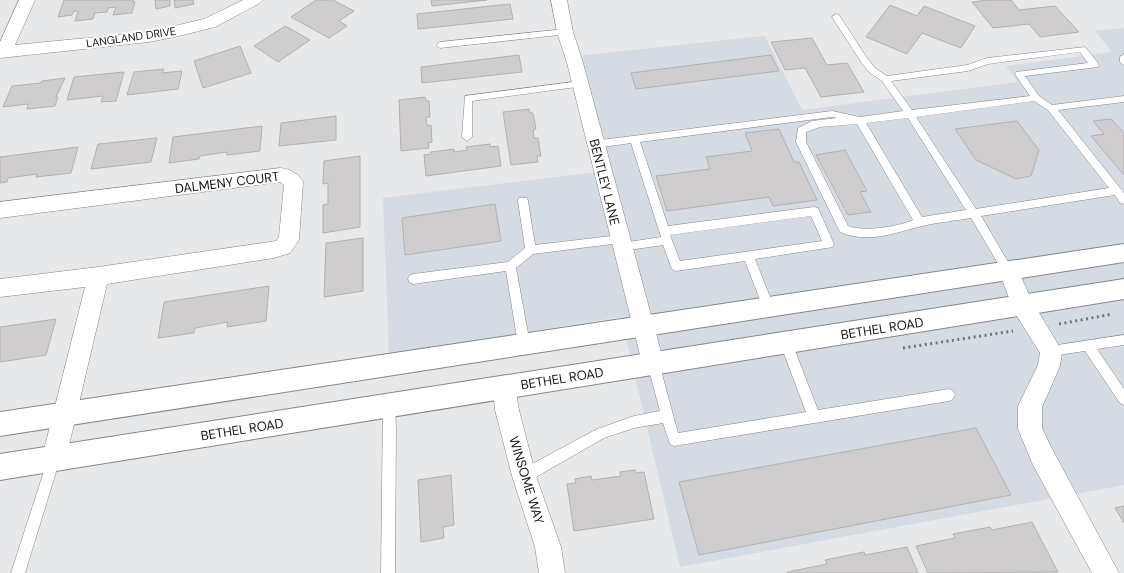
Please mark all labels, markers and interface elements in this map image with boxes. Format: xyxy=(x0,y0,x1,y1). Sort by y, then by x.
street label: LANGLAND DRIVE xyxy=(85,24,177,50)
street label: BENTLEY LANE xyxy=(586,137,623,227)
street label: DALMENY COURT xyxy=(174,168,280,197)
street label: BETHEL ROAD xyxy=(839,314,925,343)
street label: BETHEL ROAD xyxy=(519,364,605,393)
street label: BETHEL ROAD xyxy=(199,415,285,444)
street label: WINSOME WAY xyxy=(505,434,548,527)

